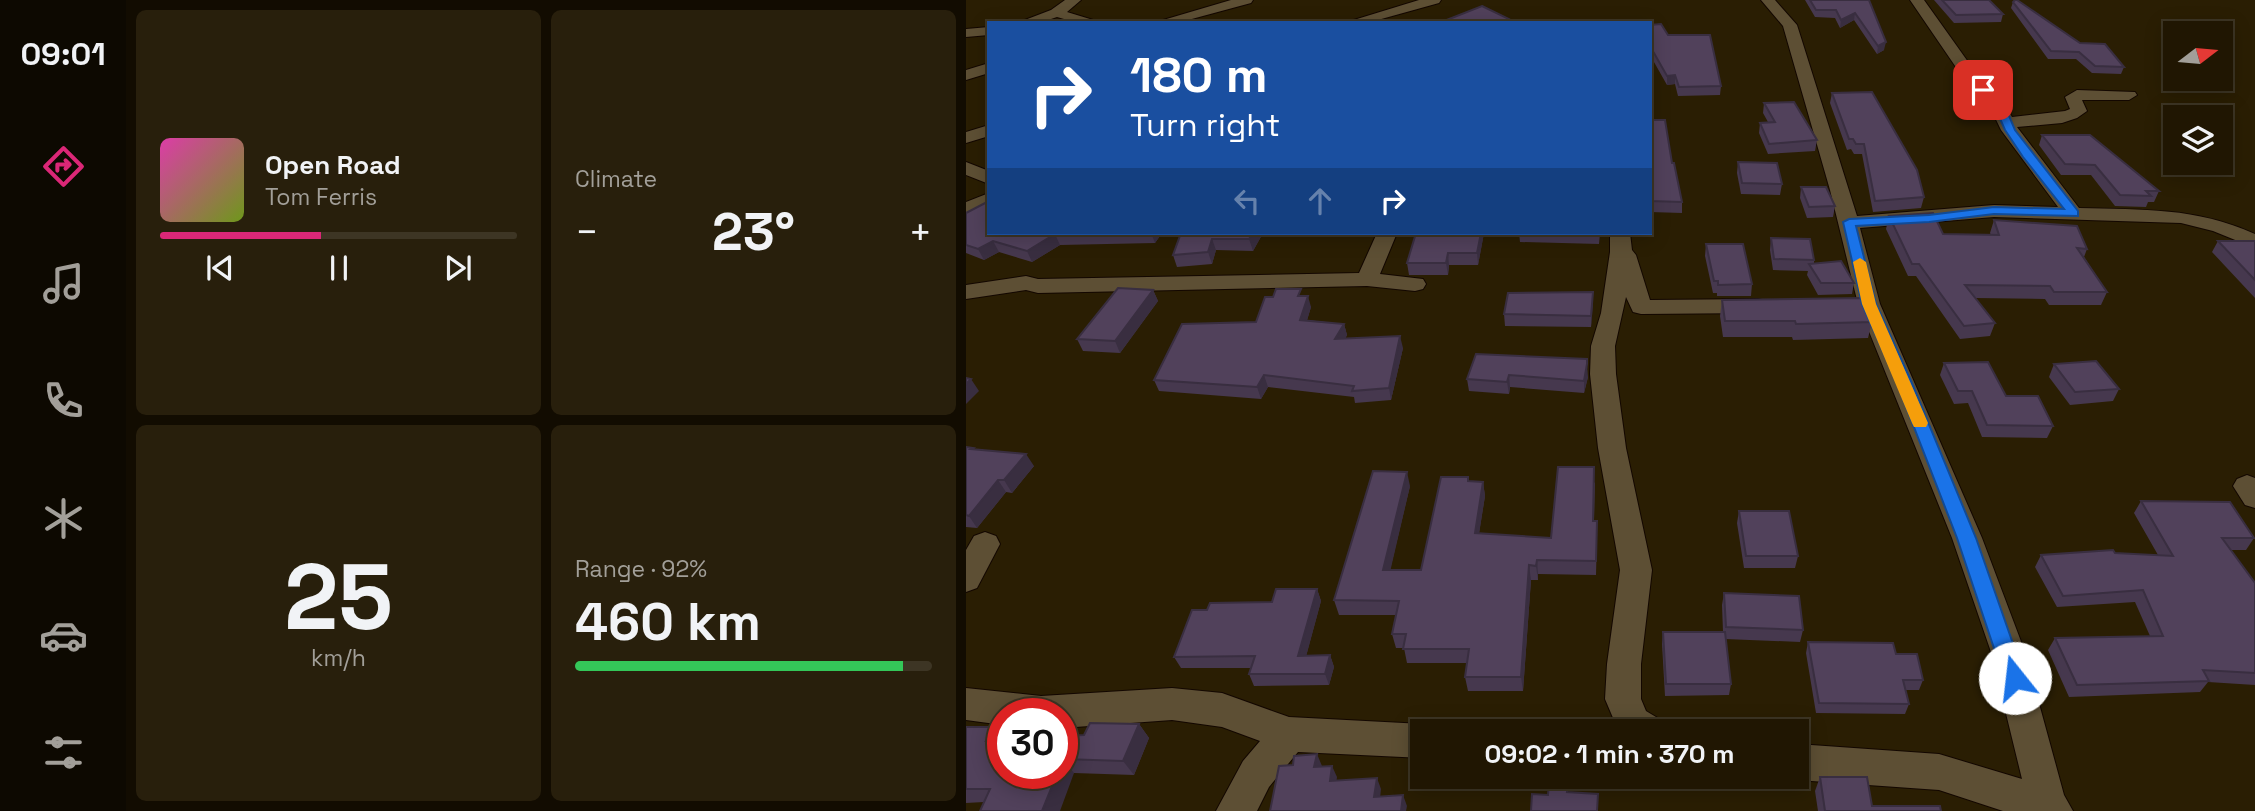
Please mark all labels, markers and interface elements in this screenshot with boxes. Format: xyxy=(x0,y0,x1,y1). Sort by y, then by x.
north arrow xyxy=(2163,21,2233,91)
map controls xyxy=(2163,21,2233,175)
text: 09:01 xyxy=(20,34,106,74)
text: 180 m xyxy=(1130,44,1268,106)
icon: right xyxy=(1015,49,1106,140)
pin xyxy=(1953,60,2013,120)
icon: arrive xyxy=(1964,71,2002,109)
text: Turn right xyxy=(1130,105,1280,145)
button: layers xyxy=(2163,105,2233,175)
icon: directions xyxy=(39,142,88,191)
text: Open Road xyxy=(265,148,401,182)
text: Climate xyxy=(575,164,657,194)
text: Tom Ferris xyxy=(265,182,377,212)
icon: left xyxy=(1228,182,1266,220)
icon: ahead xyxy=(1301,182,1339,220)
icon: right xyxy=(1374,182,1412,220)
text: 23° xyxy=(712,199,795,265)
text: − xyxy=(575,208,599,256)
text: + xyxy=(908,208,932,256)
icon: previous xyxy=(201,249,239,287)
icon: pause xyxy=(320,249,358,287)
icon: next xyxy=(439,249,477,287)
icon: music xyxy=(39,259,88,308)
icon: phone xyxy=(39,376,88,425)
icon: climate xyxy=(39,494,88,543)
text: 25 xyxy=(284,539,393,656)
text: Range · 92% xyxy=(575,554,707,584)
text: 460 km xyxy=(575,589,761,655)
icon: car xyxy=(39,611,88,660)
position arrow xyxy=(1978,641,2052,715)
text: km/h xyxy=(311,643,366,673)
speed limit sign: 30 xyxy=(987,698,1078,789)
icon: filters xyxy=(39,728,88,777)
text: 09:02 · 1 min · 370 m xyxy=(1485,737,1734,771)

